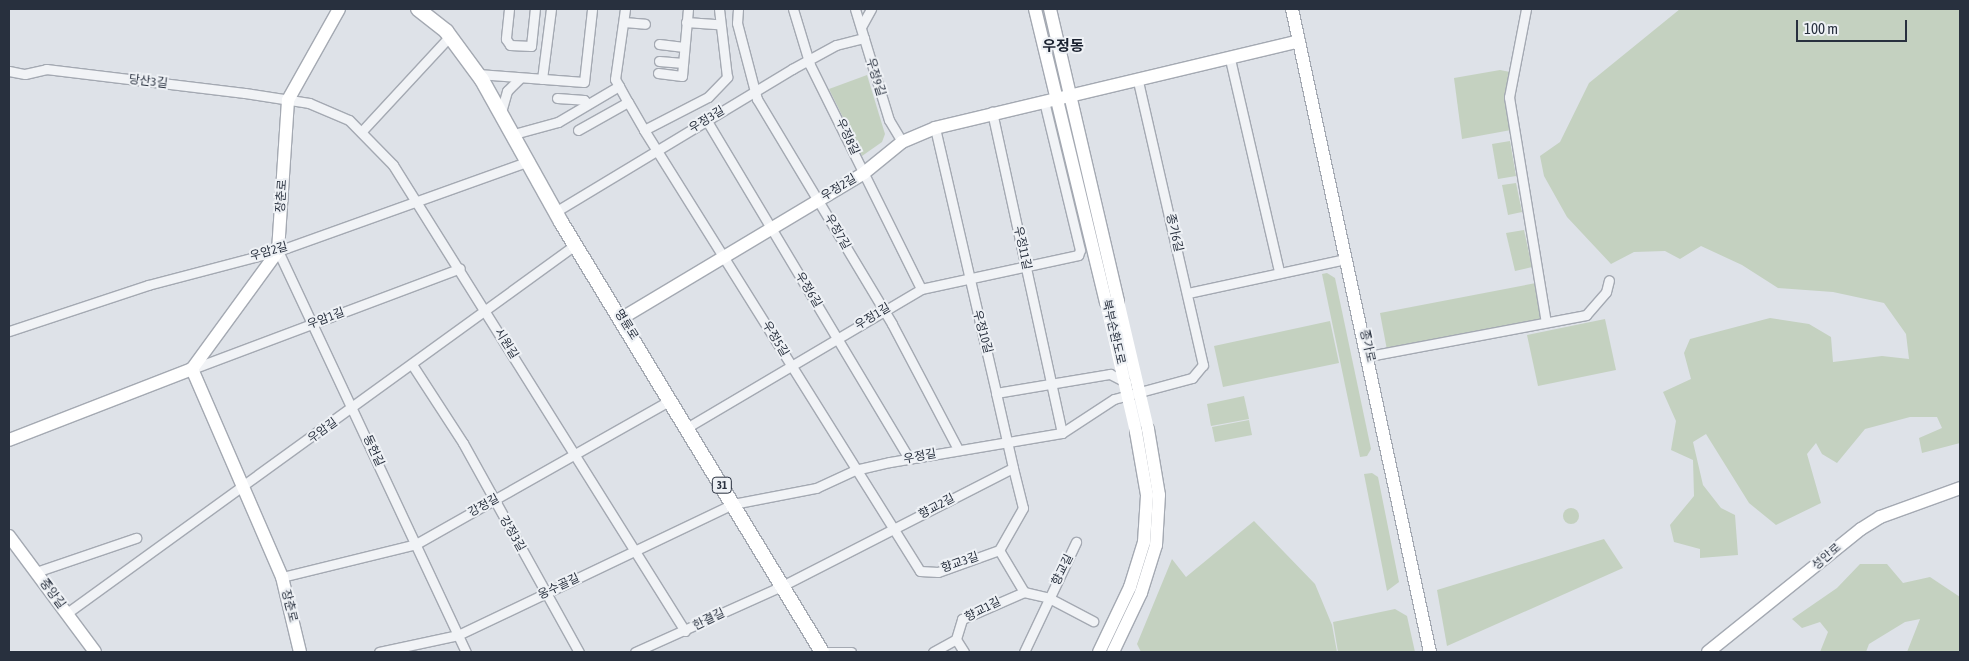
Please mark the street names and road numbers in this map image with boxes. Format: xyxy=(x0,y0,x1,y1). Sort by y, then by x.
street label: 우정9길 xyxy=(862,56,888,98)
street label: 당산3길 xyxy=(128,72,168,92)
street label: 우정3길 xyxy=(687,104,727,136)
street label: 우정8길 xyxy=(832,116,862,158)
street label: 우정2길 xyxy=(819,172,859,204)
street label: 장춘로 xyxy=(274,179,290,213)
street label: 우정7길 xyxy=(821,212,853,252)
street label: 종가6길 xyxy=(1163,212,1185,254)
street label: 우정11길 xyxy=(1010,225,1034,271)
street label: 우암2길 xyxy=(248,240,290,264)
street label: 우정6길 xyxy=(792,270,824,310)
street label: 북부순환도로 xyxy=(1099,298,1127,366)
street label: 우정1길 xyxy=(853,301,893,333)
street label: 우암1길 xyxy=(305,305,347,333)
street label: 명륜로 xyxy=(611,307,641,343)
street label: 우정10길 xyxy=(969,309,995,355)
street label: 우정5길 xyxy=(759,319,791,359)
street label: 시원길 xyxy=(491,326,521,362)
street label: 종가로 xyxy=(1356,328,1378,364)
street label: 우암길 xyxy=(305,415,341,447)
street label: 동헌길 xyxy=(359,433,387,469)
street label: 우정길 xyxy=(902,447,938,467)
road number: 31 xyxy=(711,476,733,494)
street label: 강정길 xyxy=(466,492,502,520)
street label: 향교2길 xyxy=(917,492,957,522)
street label: 강정3길 xyxy=(496,514,528,554)
street label: 성안로 xyxy=(1810,541,1844,573)
street label: 향교3길 xyxy=(939,550,981,576)
street label: 향교길 xyxy=(1049,552,1077,588)
street label: 옹수골길 xyxy=(536,571,582,603)
street label: 중앙길 xyxy=(36,576,68,612)
street label: 장춘로 xyxy=(278,588,300,624)
street label: 향교1길 xyxy=(962,595,1004,625)
street label: 한결길 xyxy=(691,606,727,634)

